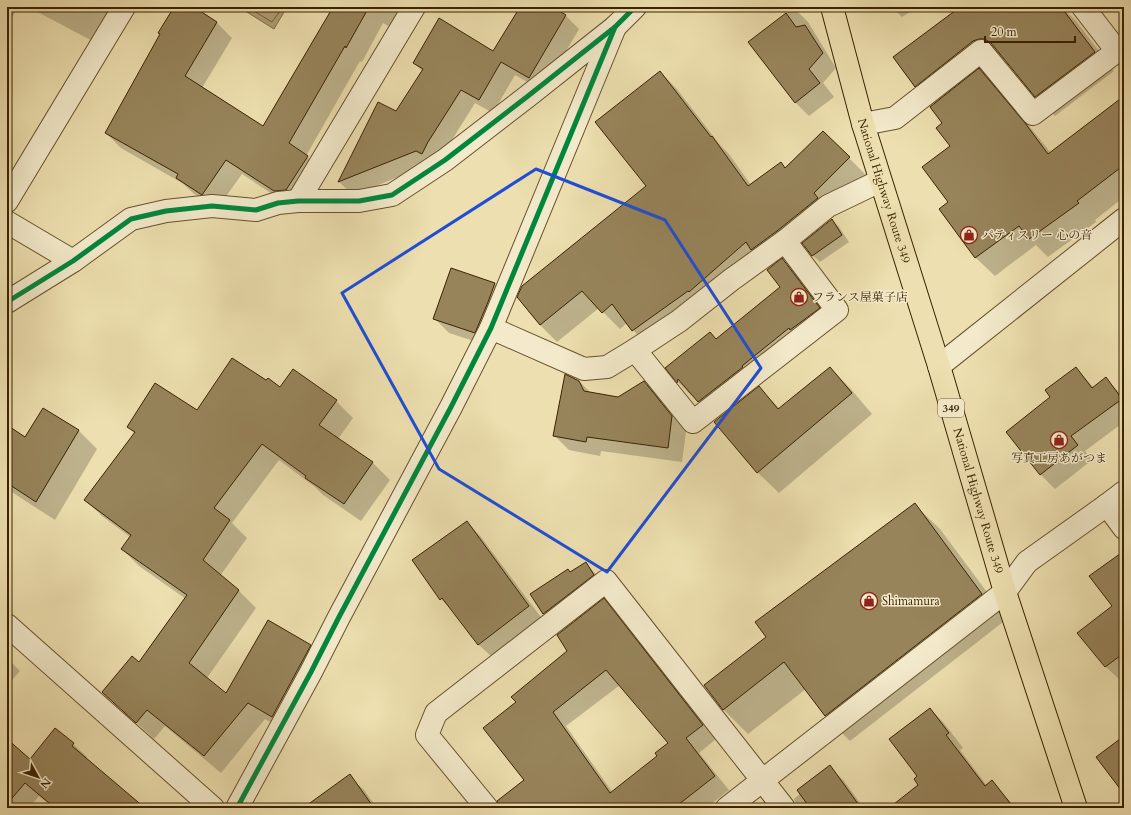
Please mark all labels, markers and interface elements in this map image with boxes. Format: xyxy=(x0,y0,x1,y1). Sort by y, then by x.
scale bar xyxy=(985,18,1075,44)
text: 20 m xyxy=(991,24,1018,40)
street label: National Highway Route 349 xyxy=(854,117,914,265)
shop icon: パティスリー 心の音 xyxy=(959,225,979,245)
place label: パティスリー 心の音 xyxy=(982,227,1092,243)
shop icon: フランス屋菓子店 xyxy=(789,287,809,307)
place label: フランス屋菓子店 xyxy=(812,289,908,305)
road number: 349 xyxy=(938,399,964,417)
street label: National Highway Route 349 xyxy=(949,426,1007,575)
shop icon: 写真工房あがつま xyxy=(1049,430,1069,450)
place label: 写真工房あがつま xyxy=(1011,450,1107,466)
shop icon: Shimamura xyxy=(859,591,879,611)
place label: Shimamura xyxy=(882,593,940,609)
north arrow xyxy=(18,757,58,797)
text: N xyxy=(36,775,54,792)

